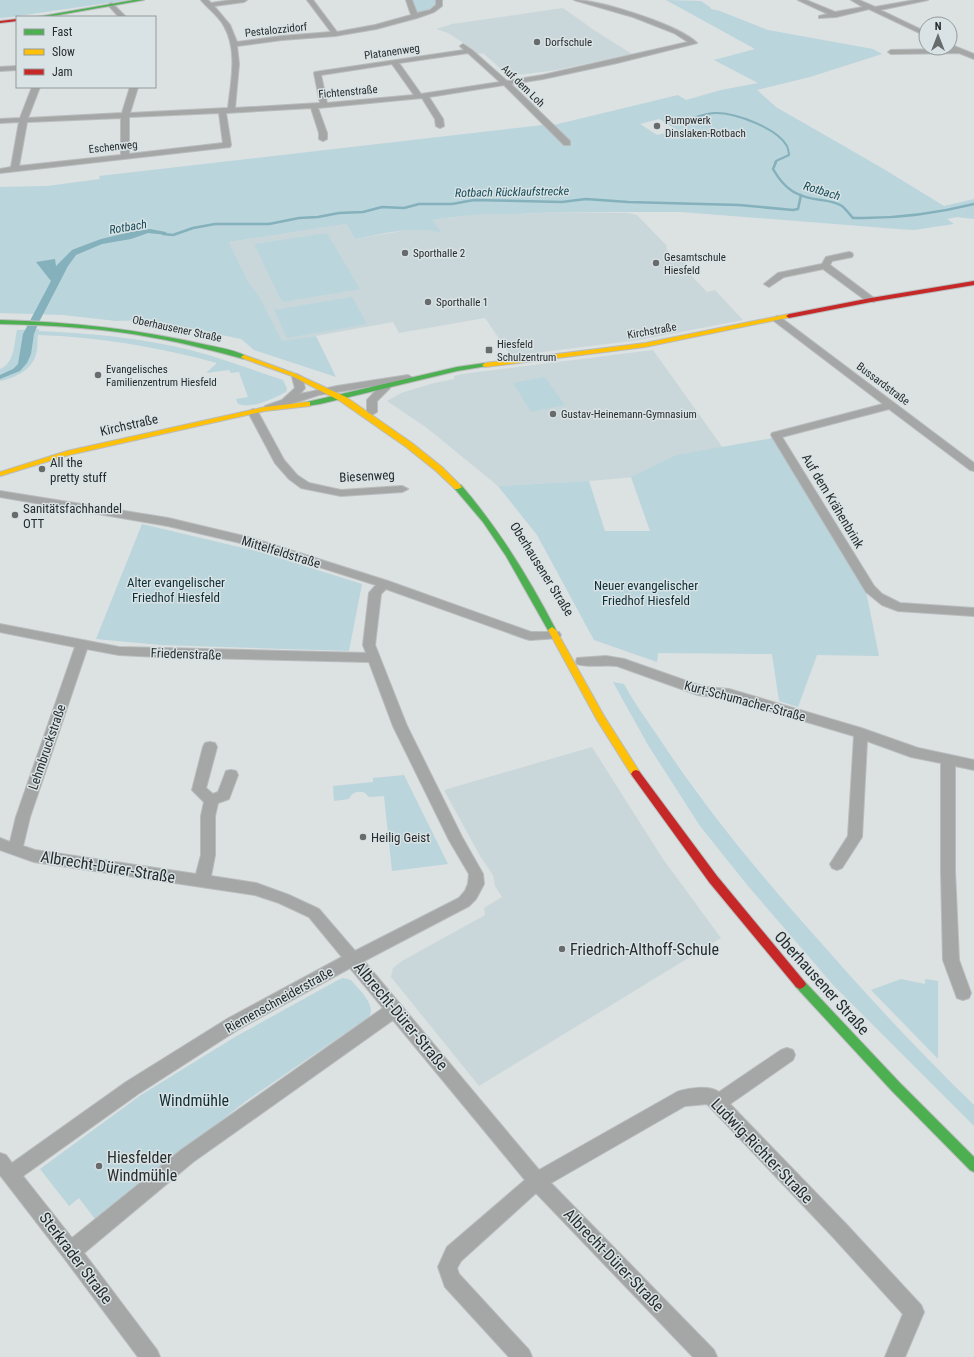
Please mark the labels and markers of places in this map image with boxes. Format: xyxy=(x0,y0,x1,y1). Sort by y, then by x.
place label: Dorfschule xyxy=(545,36,592,49)
marker: Dorfschule xyxy=(532,37,542,47)
place label: Pumpwerk Dinslaken-Rotbach xyxy=(665,114,746,140)
marker: Pumpwerk Dinslaken-Rotbach xyxy=(652,121,662,131)
place label: Sporthalle 2 xyxy=(413,247,465,260)
marker: Sporthalle 2 xyxy=(400,248,410,258)
place label: Gesamtschule Hiesfeld xyxy=(664,251,726,277)
marker: Gesamtschule Hiesfeld xyxy=(651,258,661,268)
place label: Sporthalle 1 xyxy=(436,296,488,309)
marker: Sporthalle 1 xyxy=(423,297,433,307)
place label: Hiesfeld Schulzentrum xyxy=(497,338,556,364)
marker: Hiesfeld Schulzentrum xyxy=(484,345,494,355)
place label: Evangelisches Familienzentrum Hiesfeld xyxy=(106,363,217,389)
marker: Evangelisches Familienzentrum Hiesfeld xyxy=(93,370,103,380)
place label: Gustav-Heinemann-Gymnasium xyxy=(561,408,697,421)
marker: Gustav-Heinemann-Gymnasium xyxy=(548,409,558,419)
place label: All the pretty stuff xyxy=(50,455,107,485)
marker: All the pretty stuff xyxy=(37,464,47,474)
place label: Sanitätsfachhandel OTT xyxy=(23,501,122,531)
marker: Sanitätsfachhandel OTT xyxy=(10,510,20,520)
place label: Heilig Geist xyxy=(371,830,430,845)
marker: Heilig Geist xyxy=(358,832,368,842)
place label: Friedrich-Althoff-Schule xyxy=(570,940,719,959)
marker: Friedrich-Althoff-Schule xyxy=(557,944,567,954)
place label: Hiesfelder Windmühle xyxy=(107,1148,177,1185)
marker: Hiesfelder Windmühle xyxy=(94,1161,104,1171)

